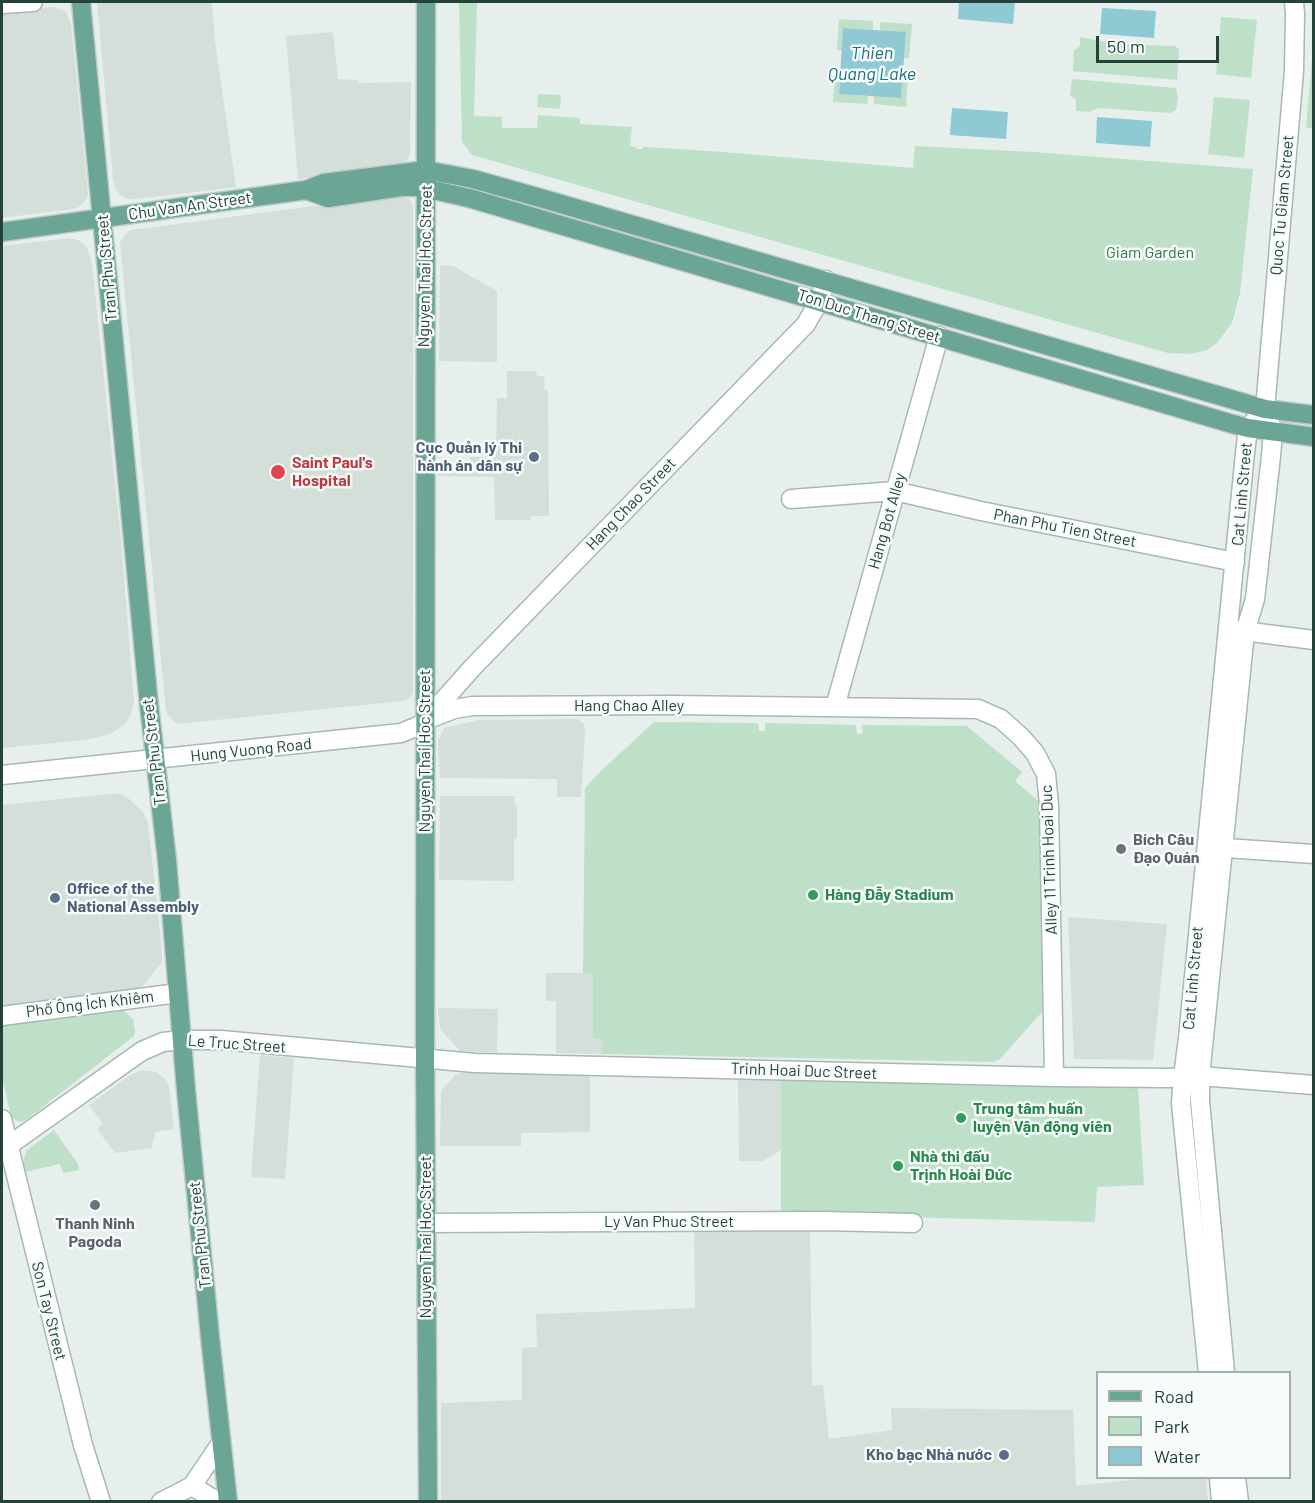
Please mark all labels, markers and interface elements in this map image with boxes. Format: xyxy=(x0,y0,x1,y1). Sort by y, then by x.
scale bar xyxy=(1099,24,1222,62)
text: 50 m xyxy=(1107,35,1145,57)
water label: Thien Quang Lake xyxy=(828,42,916,84)
street label: Quoc Tu Giam Street xyxy=(1266,134,1298,276)
street label: Nguyen Thai Hoc Street xyxy=(414,184,436,348)
street label: Chu Van An Street xyxy=(127,188,253,224)
street label: Tran Phu Street xyxy=(93,214,121,322)
park label: Giam Garden xyxy=(1106,243,1194,263)
street label: Ton Duc Thang Street xyxy=(795,285,943,347)
place label: Cục Quản lý Thi hành án dân sự xyxy=(416,438,522,476)
street label: Cat Linh Street xyxy=(1228,441,1256,547)
marker: Cục Quản lý Thi hành án dân sự xyxy=(527,450,541,464)
place label: Saint Paul's Hospital xyxy=(292,453,373,491)
street label: Hang Chao Street xyxy=(582,454,680,554)
marker: Saint Paul's Hospital xyxy=(269,463,287,481)
street label: Hang Bot Alley xyxy=(864,471,910,571)
street label: Phan Phu Tien Street xyxy=(992,505,1138,551)
street label: Nguyen Thai Hoc Street xyxy=(415,670,435,832)
street label: Hang Chao Alley xyxy=(574,696,684,716)
street label: Tran Phu Street xyxy=(138,697,170,807)
street label: Hung Vuong Road xyxy=(189,734,313,766)
street label: Alley 11 Trinh Hoai Duc xyxy=(1037,785,1061,935)
place label: Bích Câu Đạo Quán xyxy=(1133,830,1200,868)
marker: Bích Câu Đạo Quán xyxy=(1114,842,1128,856)
place label: Office of the National Assembly xyxy=(67,879,199,917)
place label: Hàng Ðẫy Stadium xyxy=(825,885,954,905)
marker: Hàng Ðẫy Stadium xyxy=(806,888,820,902)
marker: Office of the National Assembly xyxy=(48,891,62,905)
street label: Cat Linh Street xyxy=(1179,925,1207,1031)
street label: Phố Ông Ích Khiêm xyxy=(25,987,155,1021)
street label: Le Truc Street xyxy=(187,1031,287,1057)
street label: Trinh Hoai Duc Street xyxy=(730,1059,878,1083)
place label: Trung tâm huấn luyện Vận động viên xyxy=(973,1099,1112,1137)
marker: Trung tâm huấn luyện Vận động viên xyxy=(954,1111,968,1125)
place label: Nhà thi đấu Trịnh Hoài Đức xyxy=(910,1147,1012,1185)
street label: Nguyen Thai Hoc Street xyxy=(416,1156,436,1318)
marker: Nhà thi đấu Trịnh Hoài Đức xyxy=(891,1159,905,1173)
street label: Tran Phu Street xyxy=(185,1180,215,1290)
marker: Thanh Ninh Pagoda xyxy=(88,1198,102,1212)
street label: Ly Van Phuc Street xyxy=(604,1212,734,1232)
place label: Thanh Ninh Pagoda xyxy=(55,1214,135,1252)
street label: Son Tay Street xyxy=(27,1260,71,1362)
legend xyxy=(1096,1371,1291,1479)
text: Road xyxy=(1154,1385,1194,1407)
text: Park xyxy=(1154,1415,1189,1437)
place label: Kho bạc Nhà nước xyxy=(866,1445,992,1465)
text: Water xyxy=(1154,1445,1201,1467)
marker: Kho bạc Nhà nước xyxy=(997,1448,1011,1462)

